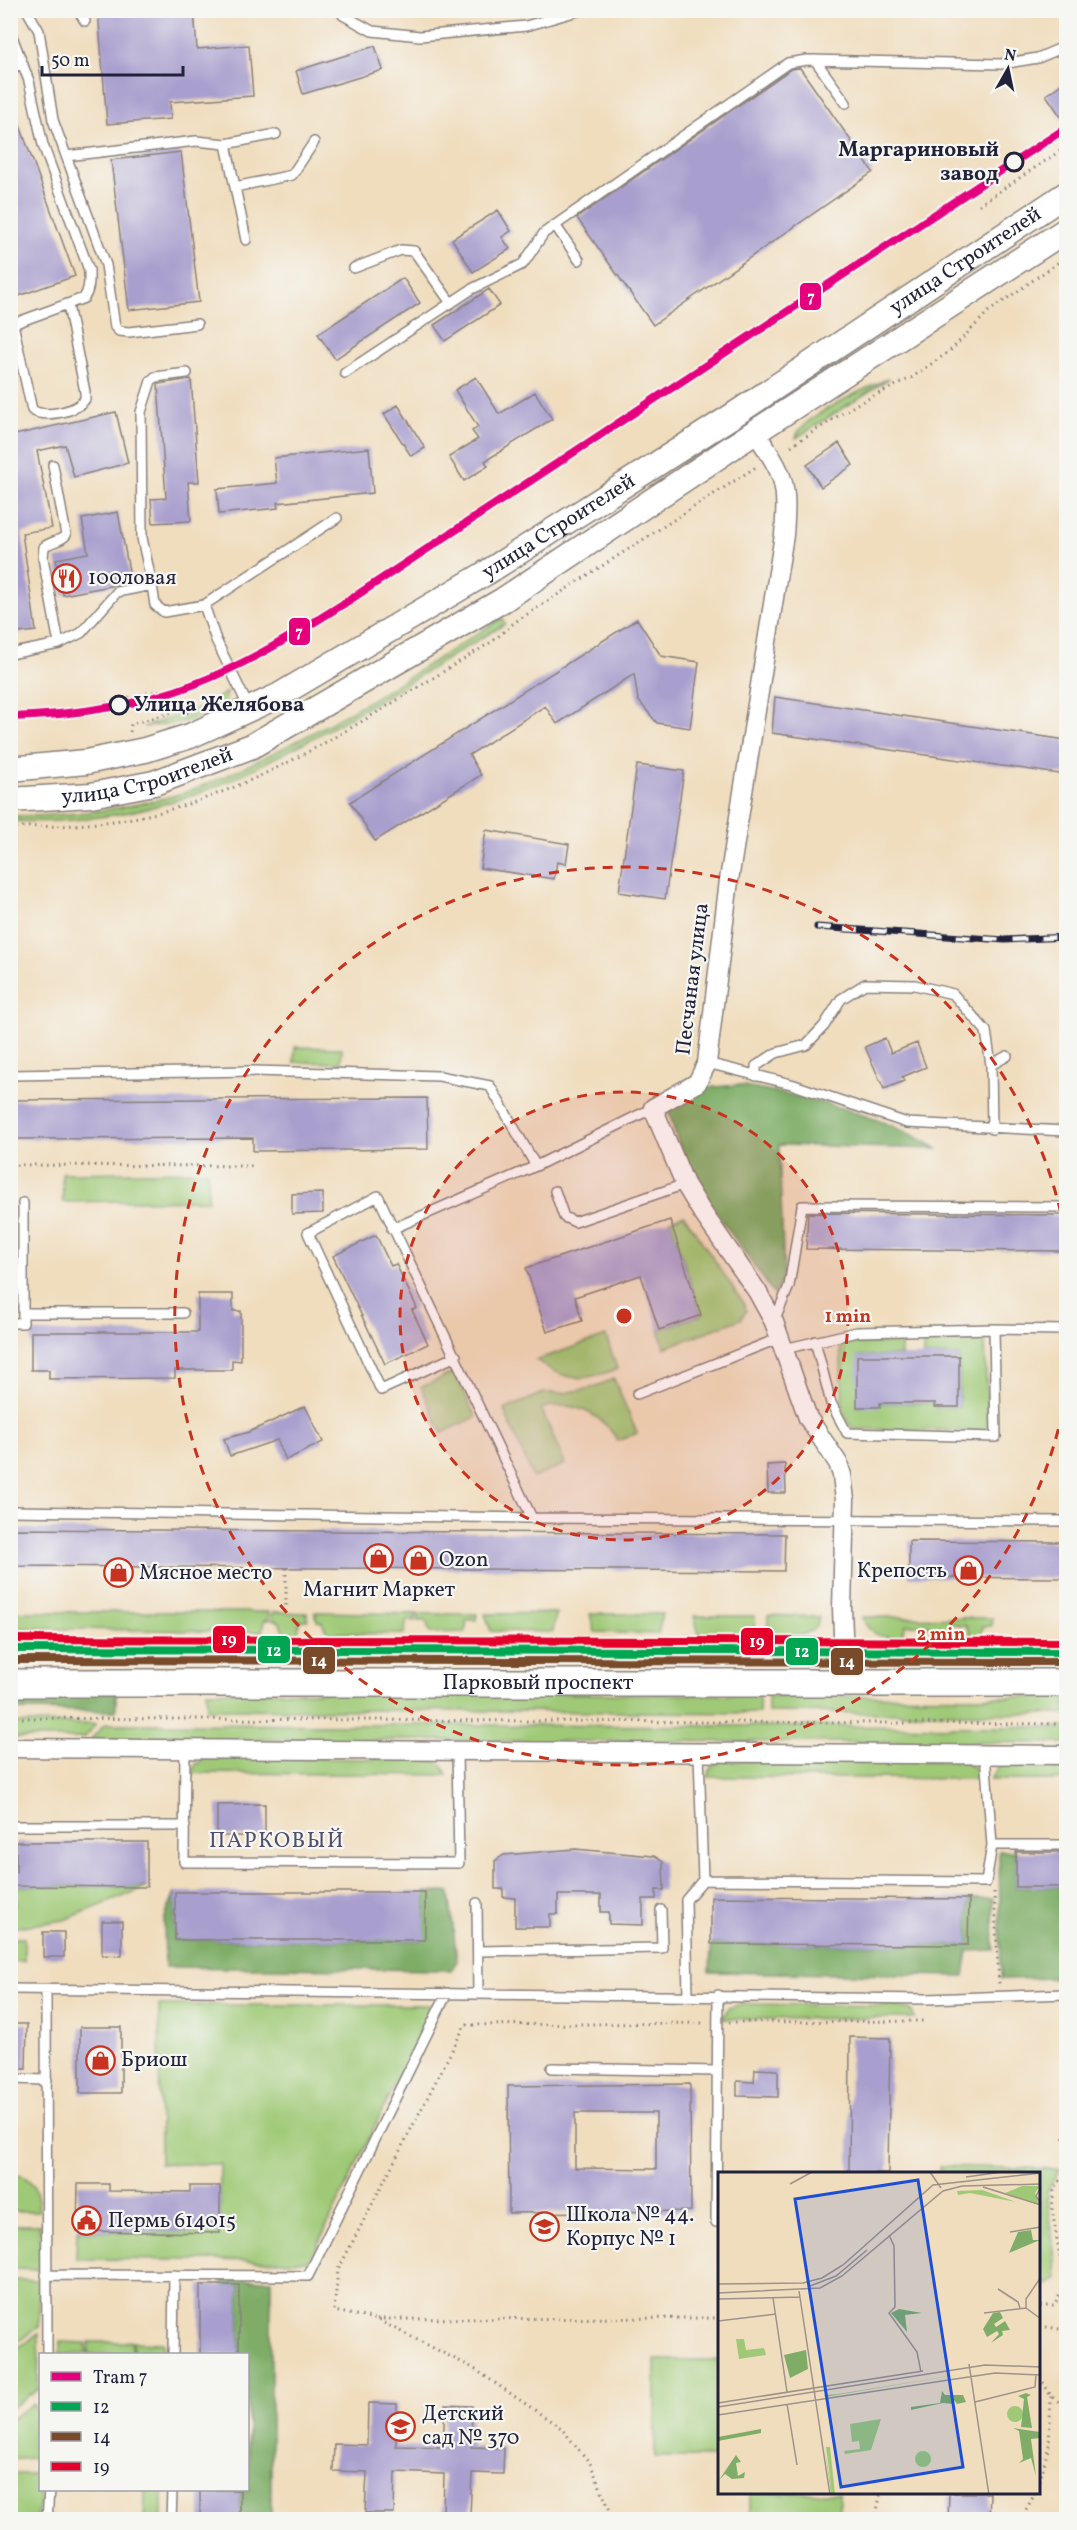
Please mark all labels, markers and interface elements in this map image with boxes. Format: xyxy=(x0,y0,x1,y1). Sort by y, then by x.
scale bar xyxy=(42,39,183,77)
north arrow xyxy=(978,39,1038,99)
text: N xyxy=(1003,44,1018,68)
text: 50 m xyxy=(51,49,90,74)
place label: Маргариновый завод xyxy=(838,136,999,189)
marker: Маргариновый завод xyxy=(1004,152,1024,172)
street label: улица Строителей xyxy=(884,200,1047,322)
line badge: 7 xyxy=(799,282,822,311)
text: 7 xyxy=(807,287,815,309)
street label: улица Строителей xyxy=(476,467,641,587)
restaurant icon: 100ловая xyxy=(51,562,83,594)
place label: 100ловая xyxy=(88,564,177,593)
line badge: 7 xyxy=(288,617,311,646)
text: 7 xyxy=(295,622,303,644)
place label: Улица Желябова xyxy=(134,691,304,720)
marker: Улица Желябова xyxy=(109,695,129,715)
street label: улица Строителей xyxy=(61,740,237,811)
street label: Песчаная улица xyxy=(669,901,717,1057)
text: 1 min xyxy=(825,1305,871,1330)
centre of rings xyxy=(614,1306,634,1326)
shop icon: Магнит Маркет xyxy=(363,1543,395,1575)
shop icon: Ozon xyxy=(402,1544,434,1576)
place label: Ozon xyxy=(439,1546,489,1575)
shop icon: Крепость xyxy=(952,1555,984,1587)
shop icon: Мясное место xyxy=(102,1557,134,1589)
place label: Крепость xyxy=(857,1557,947,1586)
place label: Мясное место xyxy=(139,1559,273,1588)
place label: Магнит Маркет xyxy=(303,1576,455,1605)
text: 2 min xyxy=(917,1623,965,1648)
line badge: 19 xyxy=(212,1625,246,1654)
line badge: 19 xyxy=(740,1627,774,1656)
text: 19 xyxy=(221,1630,237,1652)
text: 19 xyxy=(749,1632,765,1654)
line badge: 12 xyxy=(257,1635,291,1664)
line badge: 12 xyxy=(785,1637,819,1666)
text: 12 xyxy=(267,1641,281,1663)
text: 12 xyxy=(795,1642,809,1664)
line badge: 14 xyxy=(302,1646,336,1675)
line badge: 14 xyxy=(830,1647,864,1676)
text: 14 xyxy=(311,1651,327,1673)
text: 14 xyxy=(839,1652,855,1674)
street label: Парковый проспект xyxy=(443,1669,634,1698)
district label: ПАРКОВЫЙ xyxy=(209,1826,345,1857)
shop icon: Бриош xyxy=(84,2044,116,2076)
place label: Бриош xyxy=(121,2046,187,2075)
inset map xyxy=(718,2172,1041,2494)
place label: Школа № 44. Корпус № 1 xyxy=(566,2201,694,2254)
public building icon: Пермь 614015 xyxy=(71,2205,103,2237)
place label: Пермь 614015 xyxy=(108,2207,236,2236)
school or university icon: Школа № 44. Корпус № 1 xyxy=(529,2211,561,2243)
legend xyxy=(39,2353,249,2491)
text: Tram 7 xyxy=(93,2366,148,2391)
text: 12 xyxy=(93,2396,110,2421)
place label: Детский сад № 370 xyxy=(422,2400,519,2453)
school or university icon: Детский сад № 370 xyxy=(385,2410,417,2442)
text: 14 xyxy=(93,2426,111,2451)
text: 19 xyxy=(93,2456,109,2481)

